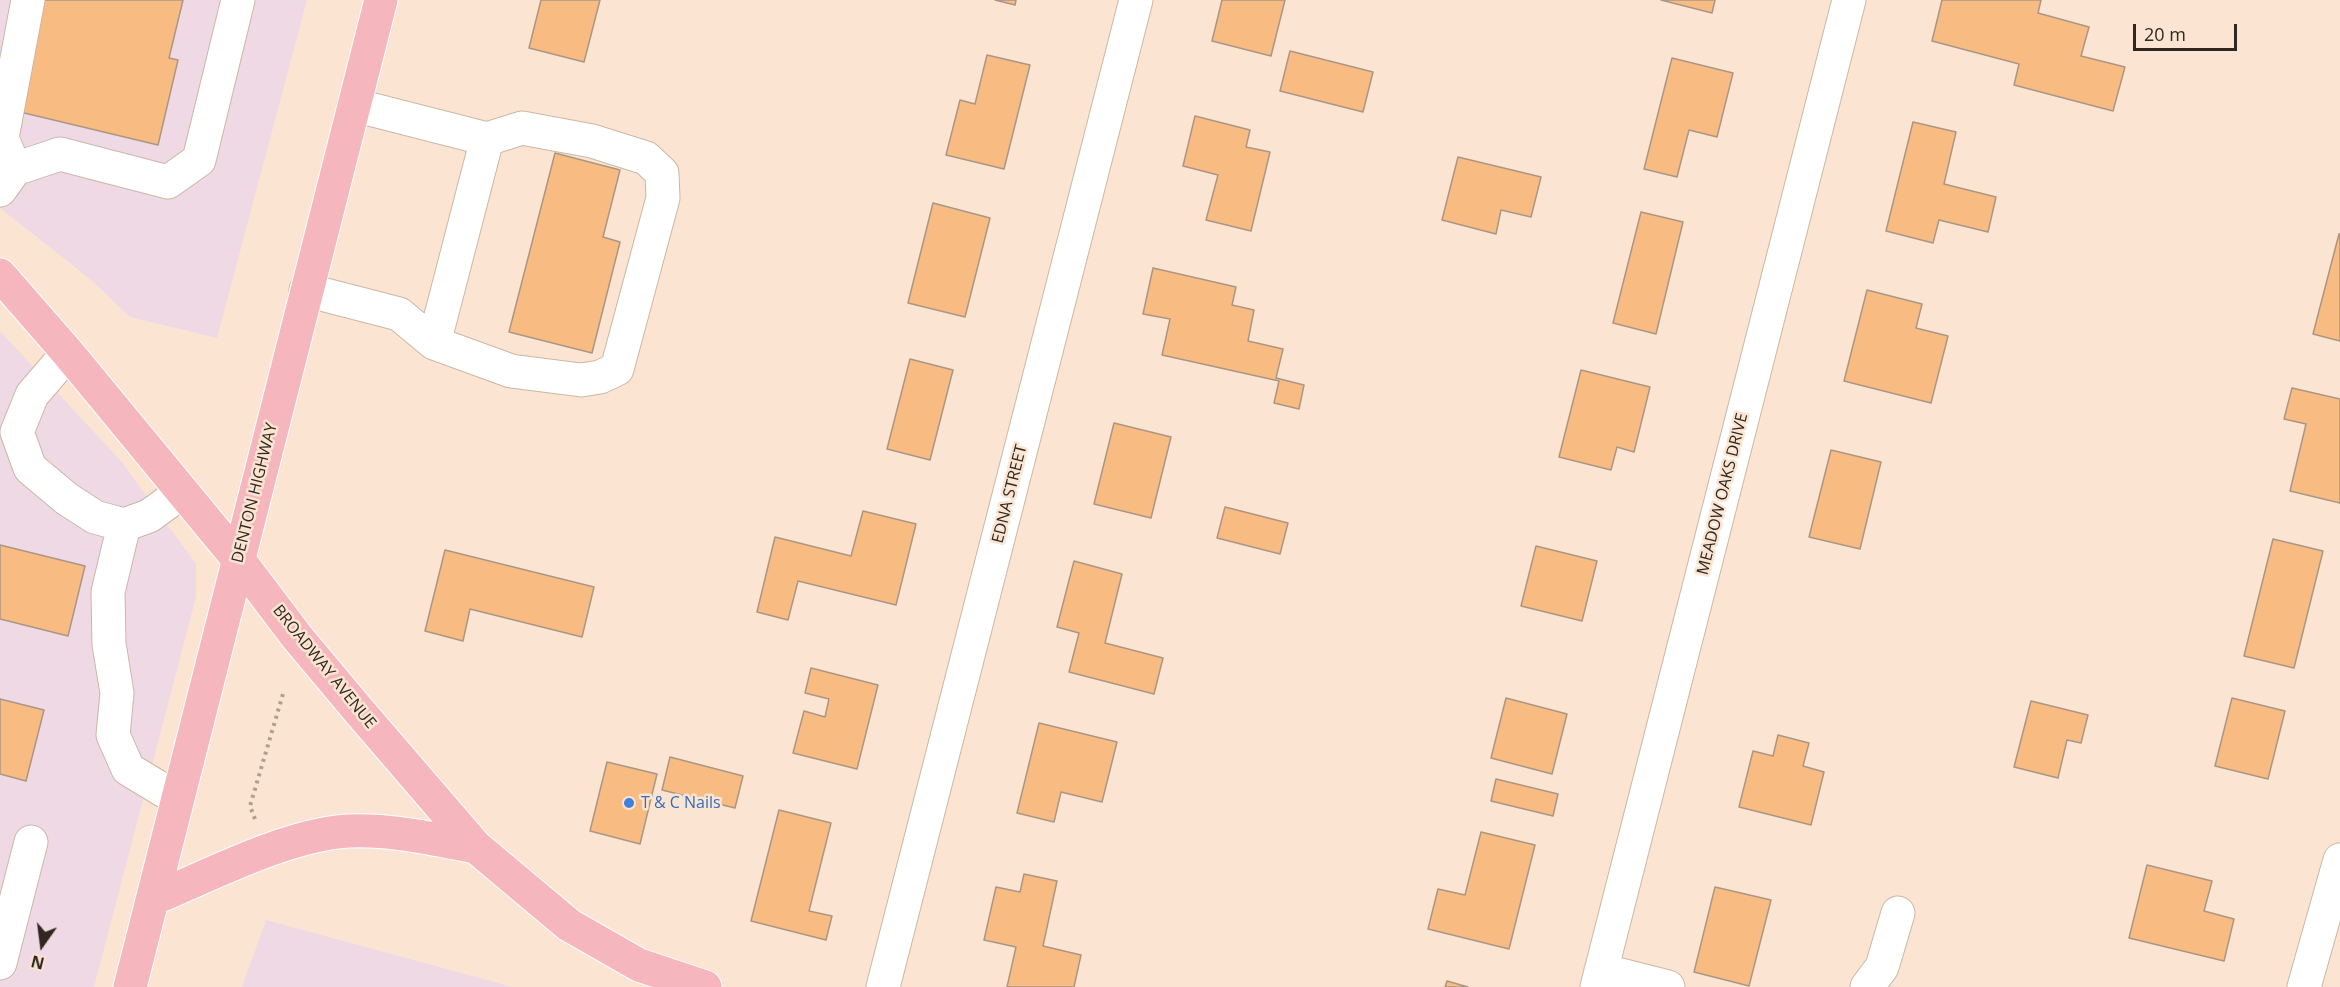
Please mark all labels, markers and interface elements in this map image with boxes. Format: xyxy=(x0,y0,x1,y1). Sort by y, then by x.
scale bar xyxy=(2136,12,2240,50)
text: 20 m xyxy=(2144,22,2186,46)
street label: MEADOW OAKS DRIVE xyxy=(1694,411,1752,577)
street label: DENTON HIGHWAY xyxy=(228,421,282,565)
street label: EDNA STREET xyxy=(988,443,1032,545)
street label: BROADWAY AVENUE xyxy=(268,601,380,733)
place label: T & C Nails xyxy=(641,793,721,813)
marker: T & C Nails xyxy=(622,796,636,810)
north arrow xyxy=(12,915,72,975)
text: N xyxy=(29,950,47,975)

